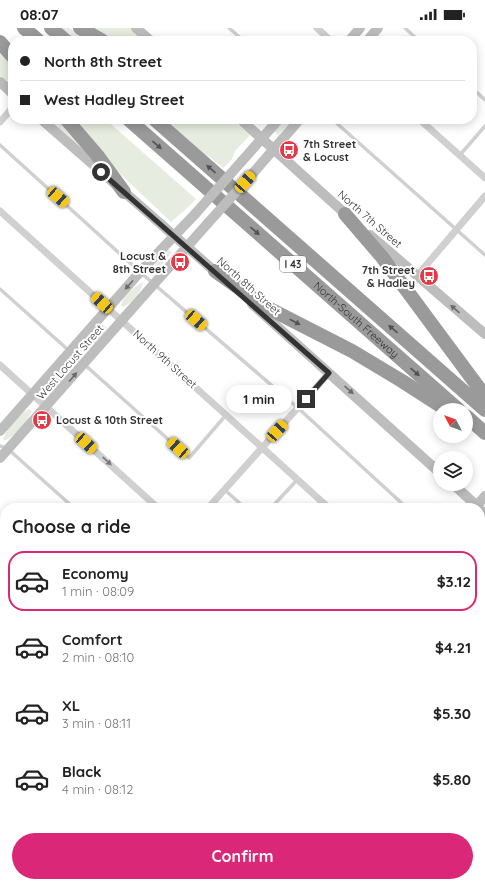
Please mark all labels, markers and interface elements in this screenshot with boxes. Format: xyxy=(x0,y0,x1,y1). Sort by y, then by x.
text: 08:07 xyxy=(20,5,58,24)
text: North 8th Street xyxy=(44,52,162,71)
text: West Hadley Street xyxy=(44,90,185,109)
place label: 7th Street & Locust xyxy=(303,137,356,164)
bus stop icon: 7th Street & Locust xyxy=(278,139,300,161)
one-way arrow xyxy=(152,140,162,149)
route start xyxy=(92,163,110,181)
one-way arrow xyxy=(206,164,216,173)
car xyxy=(233,169,257,195)
car xyxy=(45,185,71,209)
street label: North 7th Street xyxy=(335,187,405,251)
one-way arrow xyxy=(249,226,260,235)
place label: Locust & 8th Street xyxy=(113,249,166,276)
bus stop icon: Locust & 8th Street xyxy=(169,251,191,273)
street label: North 8th Street xyxy=(214,254,284,318)
road number: I 43 xyxy=(280,256,306,272)
place label: 7th Street & Hadley xyxy=(362,263,415,290)
bus stop icon: 7th Street & Hadley xyxy=(418,265,440,287)
street label: North-South Freeway xyxy=(311,278,402,361)
one-way arrow xyxy=(125,280,134,289)
car xyxy=(89,291,115,315)
one-way arrow xyxy=(450,304,461,313)
car xyxy=(183,308,209,332)
one-way arrow xyxy=(289,319,301,325)
street label: West Locust Street xyxy=(34,321,107,402)
one-way arrow xyxy=(387,324,398,333)
street label: North 9th Street xyxy=(130,327,200,391)
one-way arrow xyxy=(410,367,421,376)
one-way arrow xyxy=(68,372,77,382)
callout: 1 min xyxy=(226,385,292,413)
one-way arrow xyxy=(344,386,354,395)
route end xyxy=(297,390,315,408)
text: 1 min xyxy=(243,391,275,407)
north arrow xyxy=(433,403,473,443)
map controls xyxy=(433,403,473,491)
bus stop icon: Locust & 10th Street xyxy=(31,409,53,431)
place label: Locust & 10th Street xyxy=(56,413,163,427)
car xyxy=(265,418,289,444)
car xyxy=(73,431,99,455)
car xyxy=(165,436,191,460)
button: layers xyxy=(433,451,473,491)
one-way arrow xyxy=(102,456,111,465)
text: Choose a ride xyxy=(12,515,131,538)
icon: car xyxy=(14,563,50,599)
text: Economy xyxy=(62,564,129,583)
text: $3.12 xyxy=(437,572,471,591)
text: 1 min · 08:09 xyxy=(62,583,134,599)
icon: car xyxy=(14,629,50,665)
text: Comfort xyxy=(62,630,123,649)
text: $4.21 xyxy=(435,638,471,657)
text: 2 min · 08:10 xyxy=(62,649,134,665)
icon: car xyxy=(14,695,50,731)
text: XL xyxy=(62,696,80,715)
text: $5.30 xyxy=(433,704,471,723)
text: 3 min · 08:11 xyxy=(62,715,131,731)
icon: car xyxy=(14,761,50,797)
text: Black xyxy=(62,762,102,781)
text: $5.80 xyxy=(433,770,471,789)
text: 4 min · 08:12 xyxy=(62,781,133,797)
button: Confirm xyxy=(12,833,473,879)

